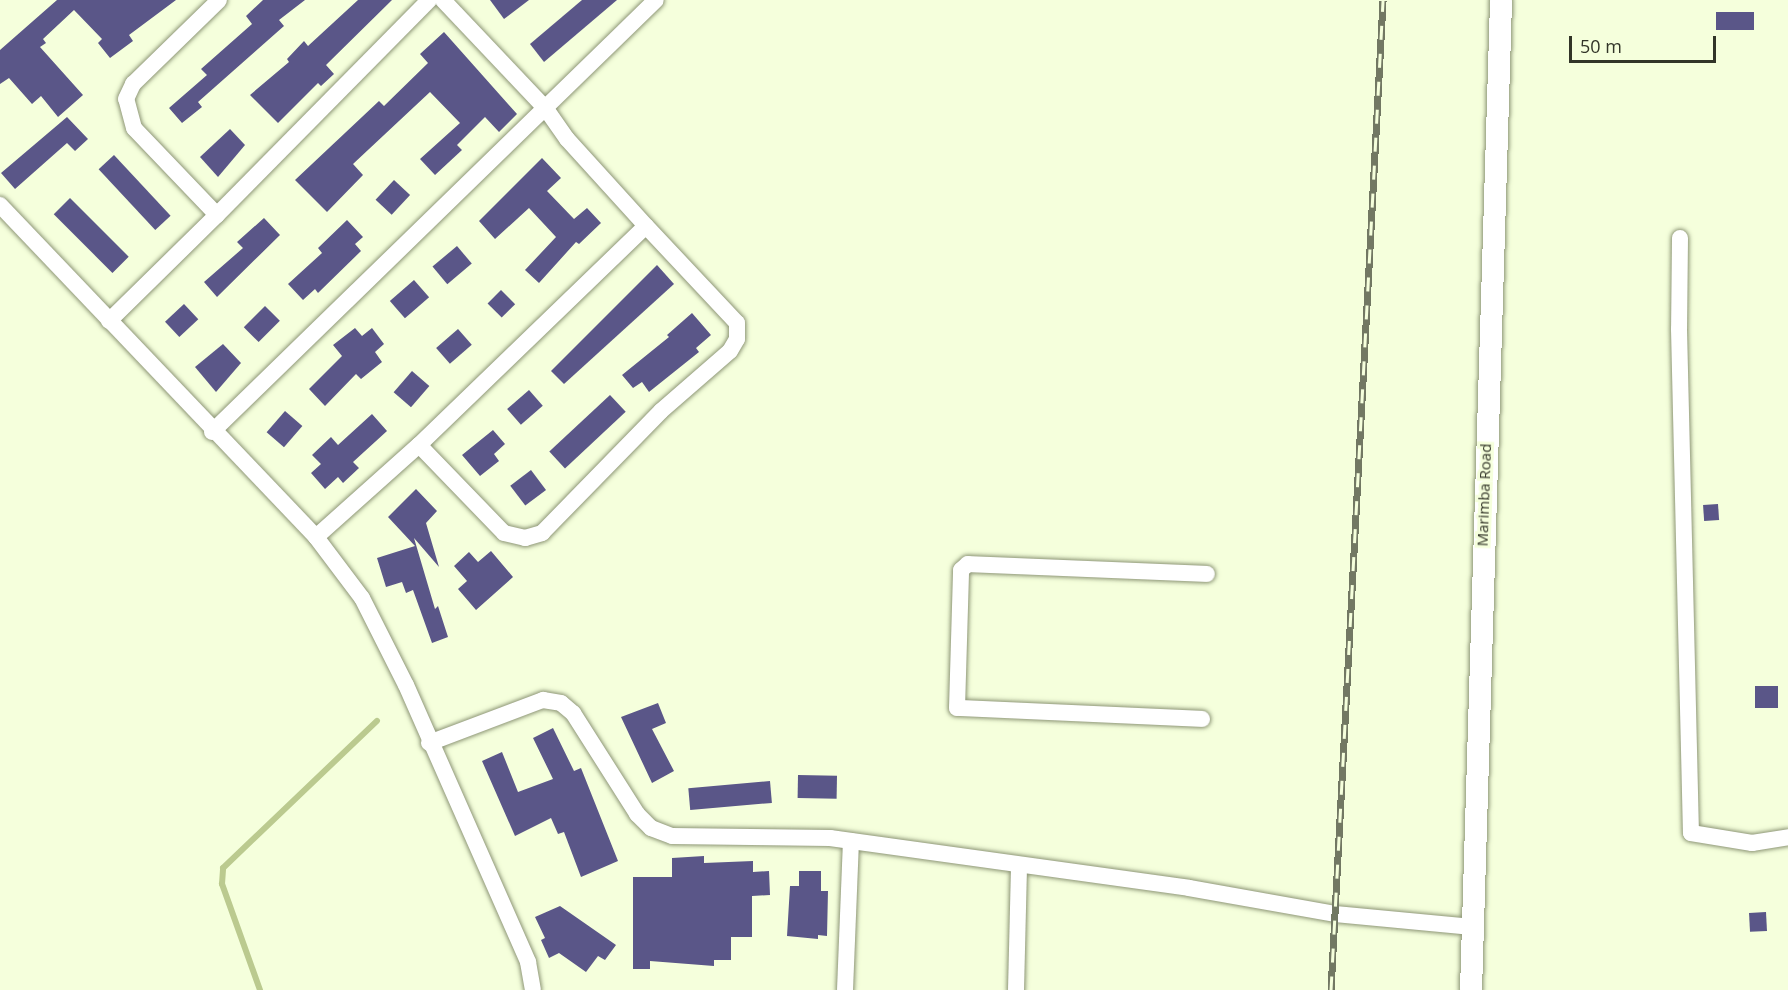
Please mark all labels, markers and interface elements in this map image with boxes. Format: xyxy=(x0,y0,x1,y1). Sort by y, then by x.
scale bar xyxy=(1572,24,1719,62)
text: 50 m xyxy=(1580,34,1622,58)
street label: Marimba Road xyxy=(1473,443,1495,547)

